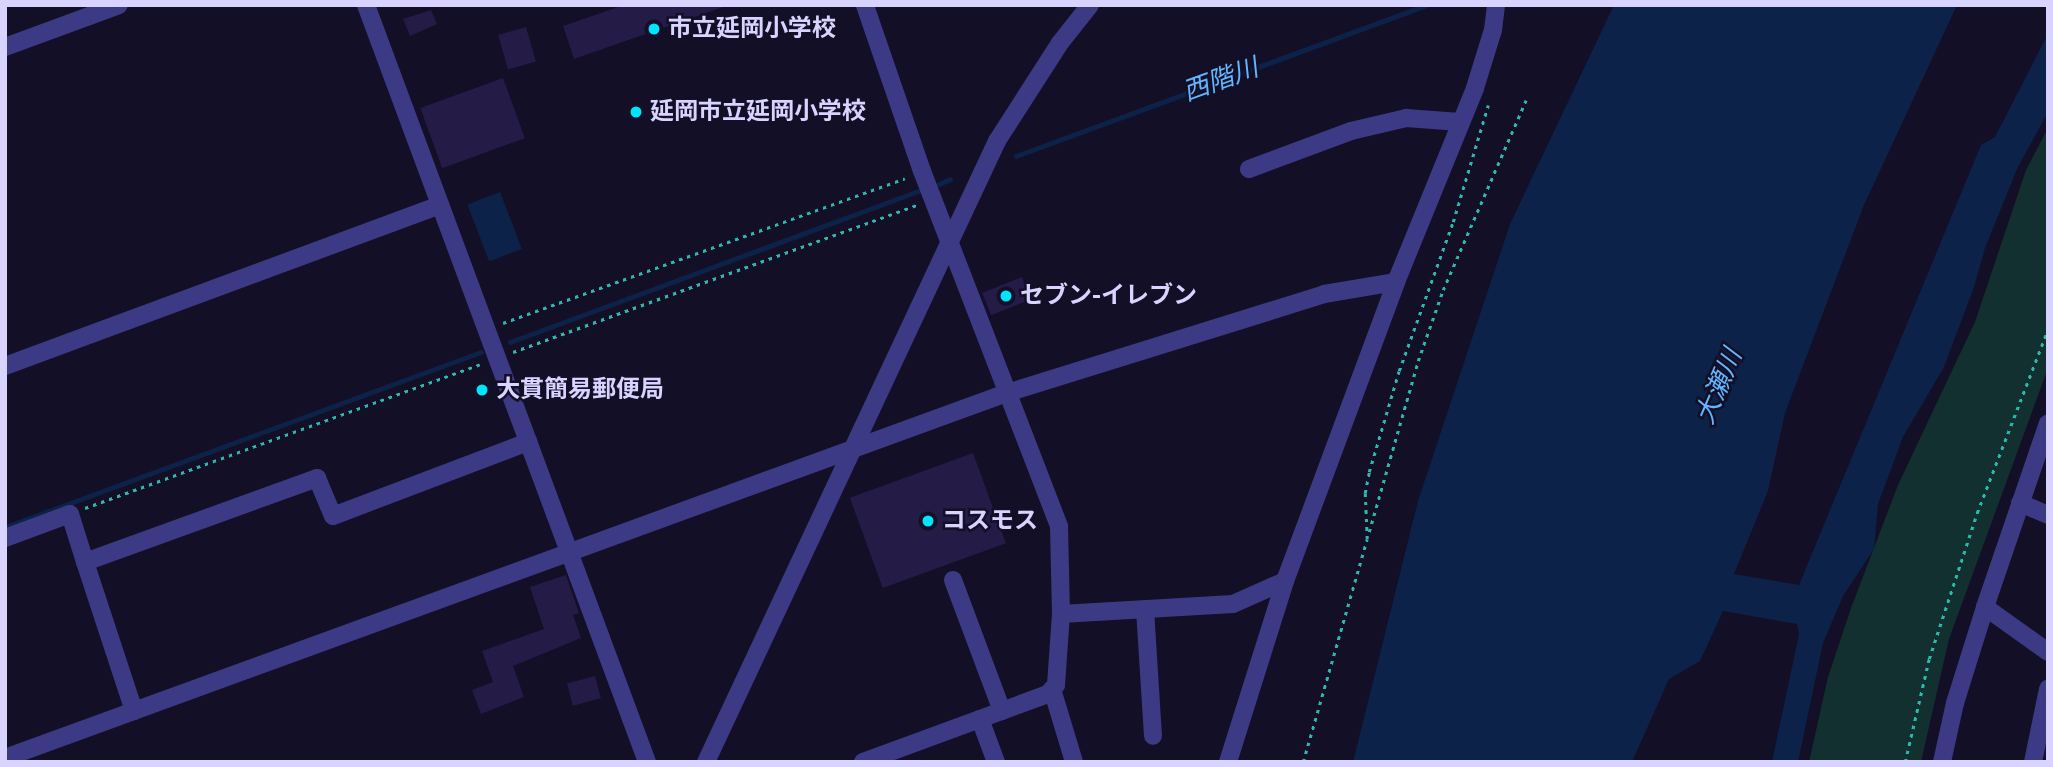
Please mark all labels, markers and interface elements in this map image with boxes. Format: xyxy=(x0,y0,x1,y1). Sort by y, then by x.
place label: 市立延岡小学校 xyxy=(668,15,836,43)
marker: 市立延岡小学校 xyxy=(646,21,662,37)
water label: 西階川 xyxy=(1179,53,1263,109)
place label: 延岡市立延岡小学校 xyxy=(650,98,866,126)
marker: 延岡市立延岡小学校 xyxy=(628,104,644,120)
place label: セブン-イレブン xyxy=(1020,282,1197,310)
marker: セブン-イレブン xyxy=(998,288,1014,304)
water label: 大瀬川 xyxy=(1690,345,1750,429)
place label: 大貫簡易郵便局 xyxy=(496,376,664,404)
marker: 大貫簡易郵便局 xyxy=(474,382,490,398)
place label: コスモス xyxy=(942,507,1038,535)
marker: コスモス xyxy=(920,513,936,529)

